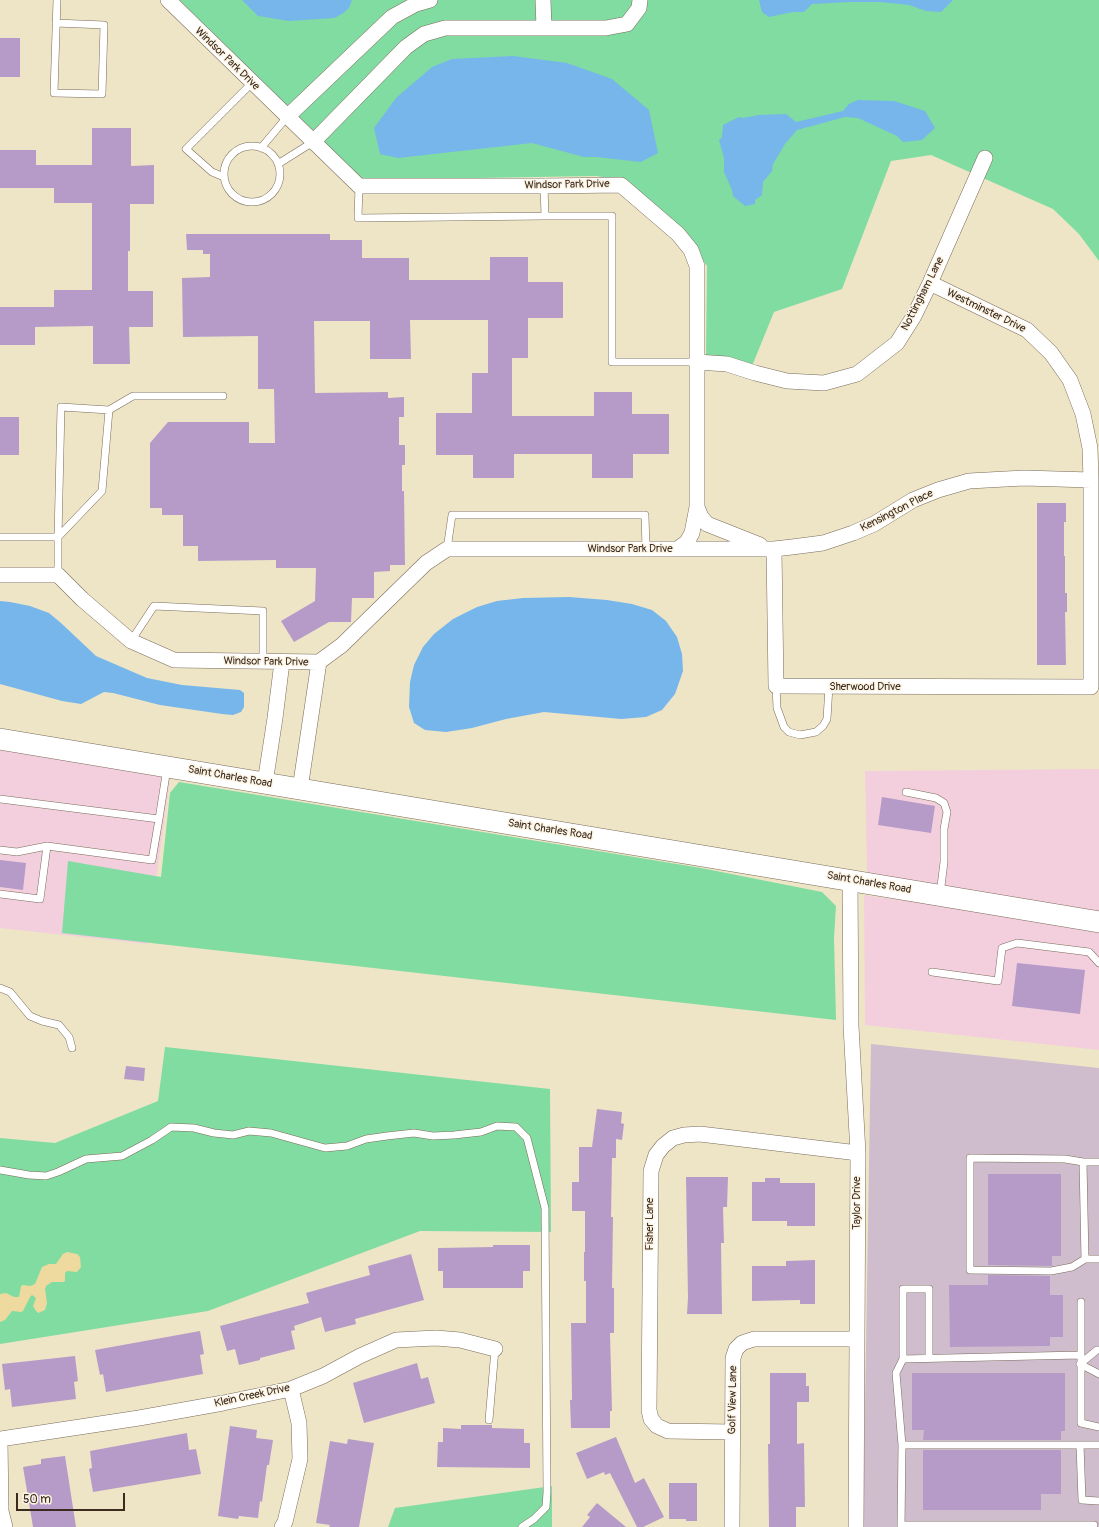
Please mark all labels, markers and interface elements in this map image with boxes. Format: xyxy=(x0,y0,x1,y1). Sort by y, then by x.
street label: Windsor Park Drive xyxy=(192,25,262,93)
street label: Windsor Park Drive xyxy=(524,178,610,192)
street label: Nottingham Lane xyxy=(899,255,947,333)
street label: Westminster Drive xyxy=(944,286,1028,336)
street label: Kensington Place xyxy=(858,487,936,535)
street label: Windsor Park Drive xyxy=(587,542,673,556)
street label: Windsor Park Drive xyxy=(223,655,309,669)
street label: Sherwood Drive xyxy=(829,680,901,694)
street label: Saint Charles Road xyxy=(187,763,273,791)
street label: Saint Charles Road xyxy=(507,817,593,843)
street label: Saint Charles Road xyxy=(826,869,912,897)
street label: Taylor Drive xyxy=(850,1176,864,1230)
street label: Fisher Lane xyxy=(643,1197,657,1251)
street label: Golf View Lane xyxy=(726,1365,740,1435)
street label: Klein Creek Drive xyxy=(213,1382,291,1410)
scale bar xyxy=(18,1485,127,1511)
text: 50 m xyxy=(23,1492,51,1507)

